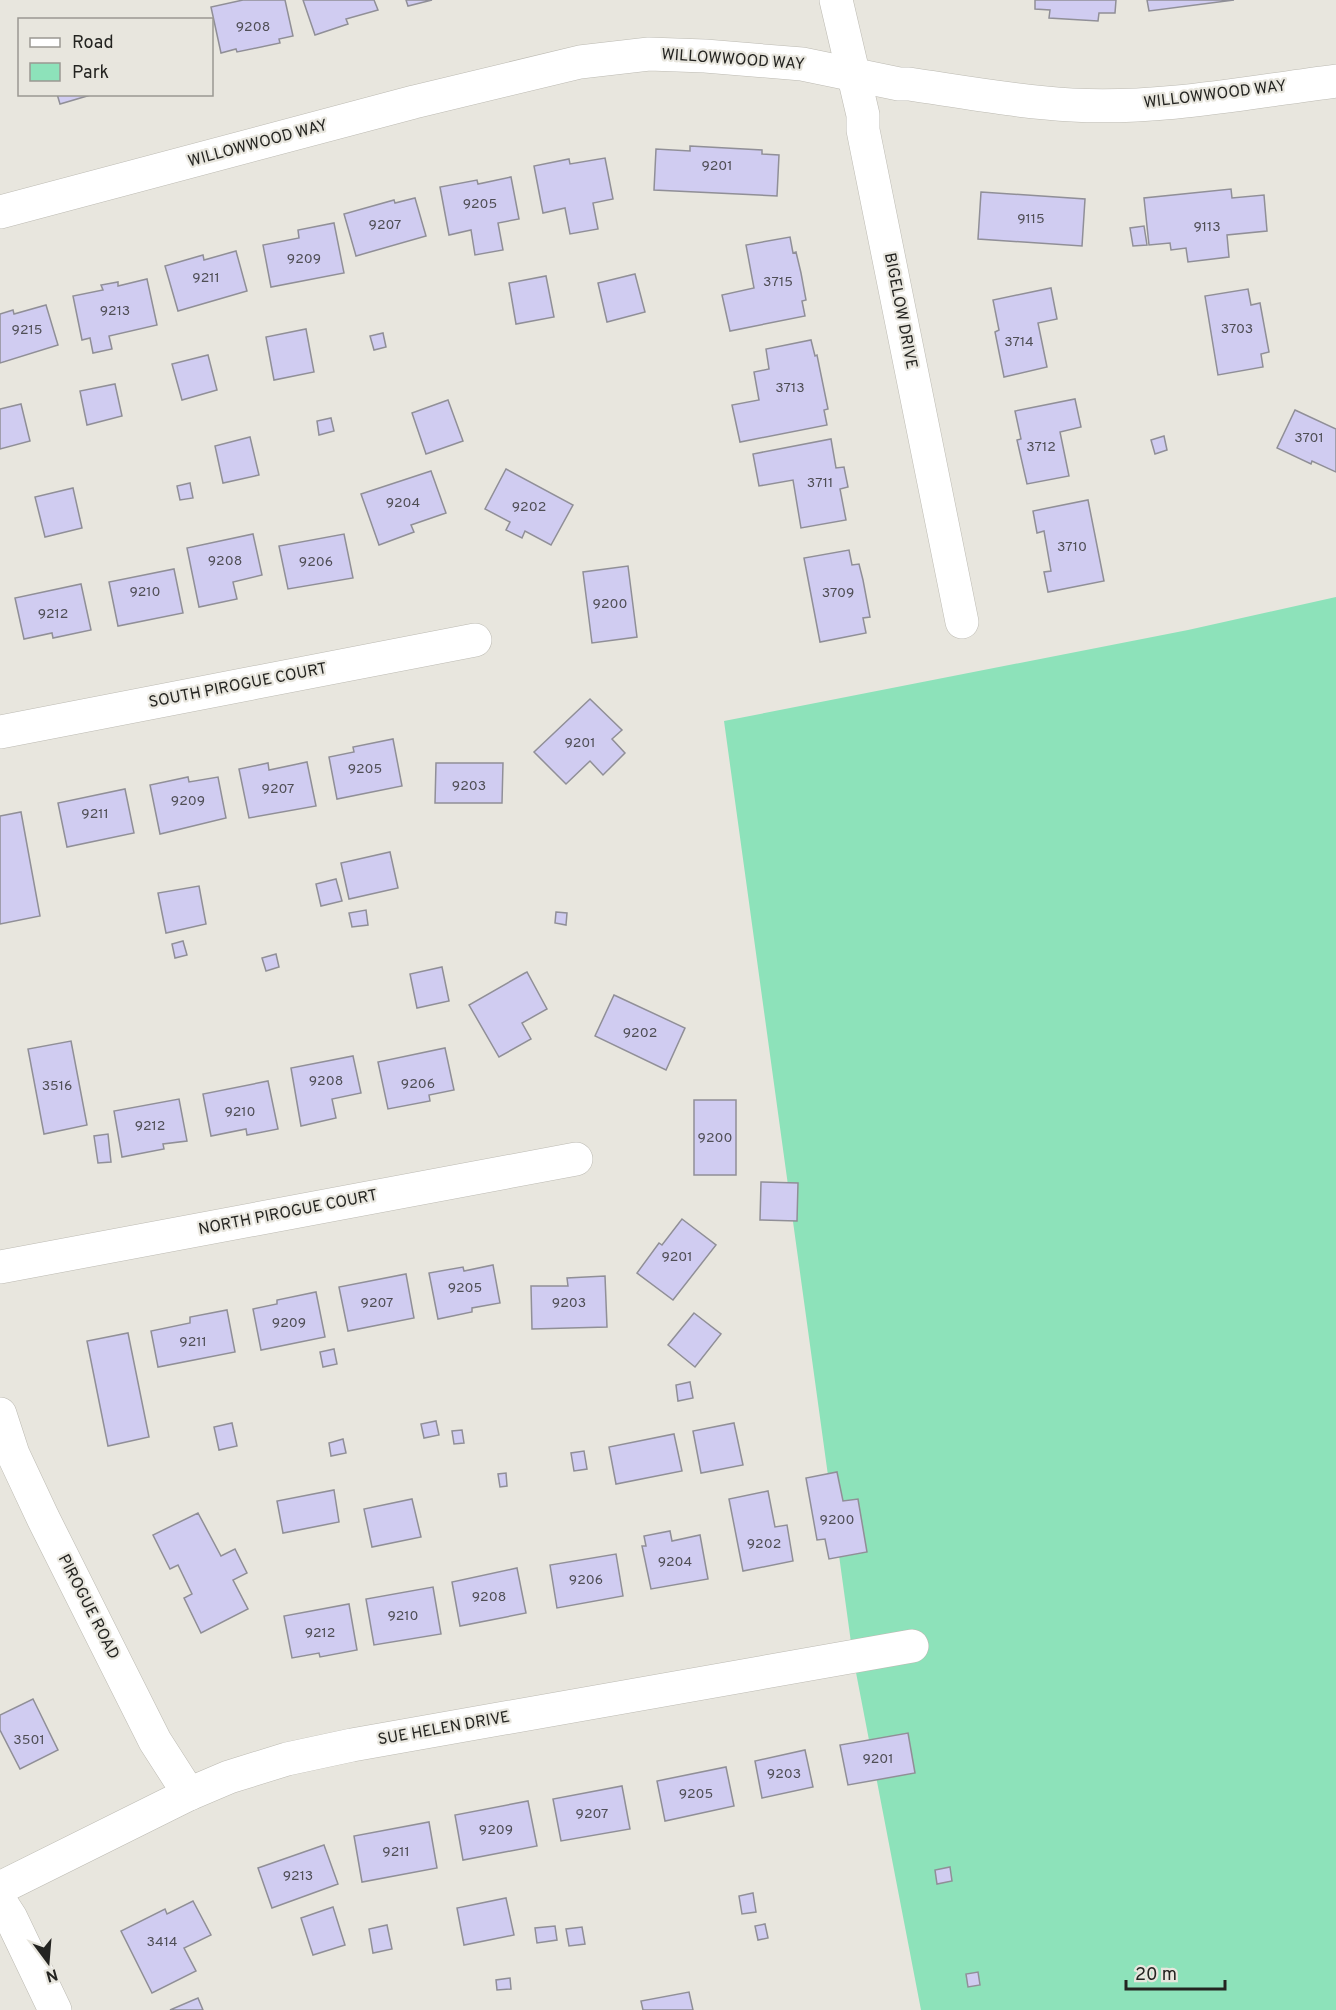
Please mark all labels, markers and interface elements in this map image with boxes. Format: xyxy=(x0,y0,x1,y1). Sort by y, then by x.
legend xyxy=(18,18,213,96)
house number: 9208 xyxy=(236,19,270,36)
text: Road xyxy=(72,32,114,55)
street label: WILLOWWOOD WAY xyxy=(661,45,805,75)
text: Park xyxy=(72,62,109,85)
street label: WILLOWWOOD WAY xyxy=(1142,76,1288,114)
street label: WILLOWWOOD WAY xyxy=(186,116,330,172)
house number: 9201 xyxy=(701,158,733,175)
house number: 9205 xyxy=(463,196,497,213)
house number: 9115 xyxy=(1017,211,1045,228)
house number: 9207 xyxy=(369,217,401,234)
house number: 9113 xyxy=(1193,219,1221,236)
house number: 9209 xyxy=(287,251,321,268)
street label: BIGELOW DRIVE xyxy=(879,251,921,371)
house number: 9211 xyxy=(192,270,220,287)
house number: 3715 xyxy=(763,274,793,291)
house number: 9213 xyxy=(100,303,130,320)
house number: 3703 xyxy=(1221,321,1253,338)
house number: 9215 xyxy=(12,322,42,339)
house number: 3714 xyxy=(1004,334,1034,351)
house number: 3713 xyxy=(775,380,805,397)
house number: 3701 xyxy=(1294,430,1324,447)
house number: 3712 xyxy=(1026,439,1056,456)
house number: 3711 xyxy=(807,475,833,492)
house number: 9204 xyxy=(386,495,420,512)
house number: 9202 xyxy=(512,499,546,516)
house number: 3710 xyxy=(1057,539,1087,556)
house number: 9208 xyxy=(208,553,242,570)
house number: 9206 xyxy=(299,554,333,571)
house number: 9210 xyxy=(129,584,161,601)
house number: 3709 xyxy=(822,585,854,602)
house number: 9200 xyxy=(593,596,627,613)
house number: 9212 xyxy=(38,606,68,623)
street label: SOUTH PIROGUE COURT xyxy=(147,659,329,713)
house number: 9201 xyxy=(564,735,596,752)
house number: 9205 xyxy=(348,761,382,778)
house number: 9203 xyxy=(452,778,486,795)
house number: 9207 xyxy=(262,781,294,798)
house number: 9209 xyxy=(171,793,205,810)
house number: 9211 xyxy=(81,806,109,823)
house number: 9202 xyxy=(623,1025,657,1042)
house number: 9208 xyxy=(309,1073,343,1090)
house number: 9206 xyxy=(401,1076,435,1093)
house number: 3516 xyxy=(42,1078,72,1095)
house number: 9210 xyxy=(224,1104,256,1121)
house number: 9212 xyxy=(135,1118,165,1135)
house number: 9200 xyxy=(698,1130,732,1147)
street label: NORTH PIROGUE COURT xyxy=(197,1186,379,1240)
house number: 9201 xyxy=(661,1249,693,1266)
house number: 9205 xyxy=(448,1280,482,1297)
house number: 9207 xyxy=(361,1295,393,1312)
house number: 9203 xyxy=(552,1295,586,1312)
house number: 9209 xyxy=(272,1315,306,1332)
house number: 9211 xyxy=(179,1334,207,1351)
house number: 9200 xyxy=(820,1512,854,1529)
house number: 9202 xyxy=(747,1536,781,1553)
street label: PIROGUE ROAD xyxy=(53,1551,123,1663)
house number: 9204 xyxy=(658,1554,692,1571)
house number: 9206 xyxy=(569,1572,603,1589)
house number: 9208 xyxy=(472,1589,506,1606)
house number: 9210 xyxy=(387,1608,419,1625)
house number: 9212 xyxy=(305,1625,335,1642)
street label: SUE HELEN DRIVE xyxy=(376,1708,512,1750)
house number: 3501 xyxy=(13,1732,45,1749)
house number: 9201 xyxy=(862,1751,894,1768)
house number: 9203 xyxy=(767,1766,801,1783)
house number: 9205 xyxy=(679,1786,713,1803)
house number: 9207 xyxy=(576,1806,608,1823)
house number: 9209 xyxy=(479,1822,513,1839)
house number: 9211 xyxy=(382,1844,410,1861)
house number: 9213 xyxy=(283,1868,313,1885)
north arrow xyxy=(18,1932,78,1992)
house number: 3414 xyxy=(147,1934,177,1951)
scale bar xyxy=(1126,1953,1225,1991)
text: N xyxy=(43,1963,60,1986)
text: 20 m xyxy=(1135,1964,1177,1987)

